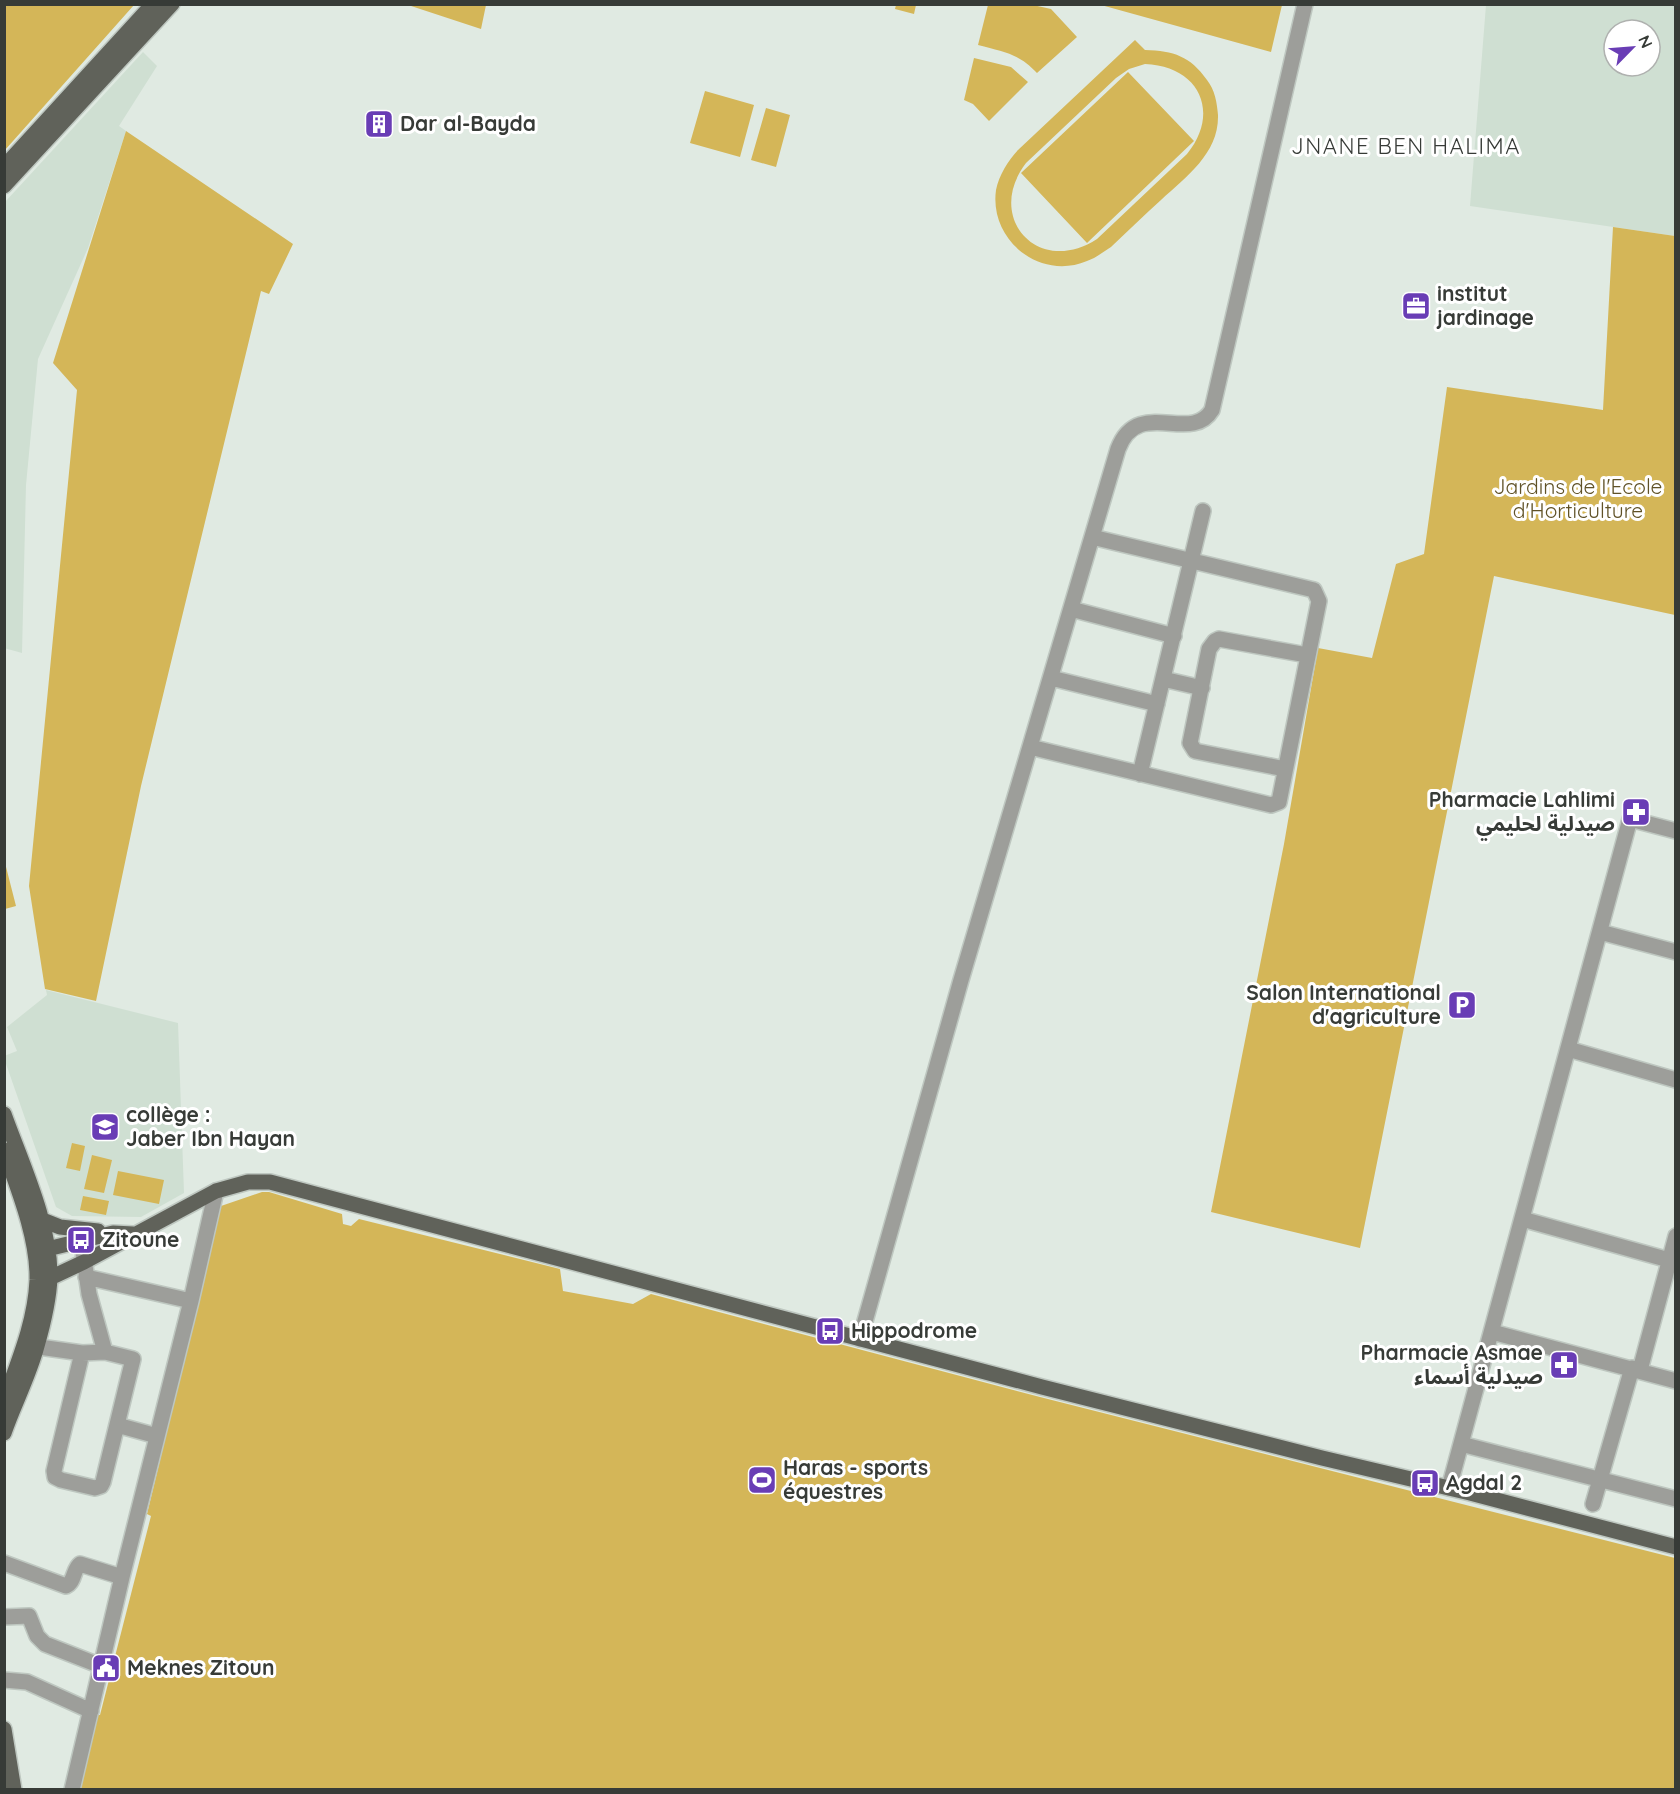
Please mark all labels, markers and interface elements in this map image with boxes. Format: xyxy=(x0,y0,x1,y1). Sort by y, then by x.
north arrow xyxy=(1602,18,1662,78)
text: N xyxy=(1634,32,1657,51)
building icon: Dar al-Bayda xyxy=(363,108,395,140)
place label: Dar al-Bayda xyxy=(400,110,536,136)
district label: JNANE BEN HALIMA xyxy=(1291,132,1521,160)
place label: institut jardinage xyxy=(1436,280,1534,330)
office icon: institut jardinage xyxy=(1400,290,1432,322)
park label: Jardins de I'Ecole d'Horticulture xyxy=(1494,473,1662,523)
place label: Pharmacie Lahlimi صيدلية لحليمي xyxy=(1429,786,1615,841)
pharmacy icon: Pharmacie Lahlimi صيدلية لحليمي xyxy=(1620,796,1652,828)
place label: Salon International d'agriculture xyxy=(1246,979,1441,1029)
parking icon: Salon International d'agriculture xyxy=(1446,989,1478,1021)
place label: collège : Jaber Ibn Hayan xyxy=(126,1101,295,1151)
school or university icon: collège : Jaber Ibn Hayan xyxy=(89,1111,121,1143)
bus stop icon: Zitoune xyxy=(65,1224,97,1256)
place label: Zitoune xyxy=(102,1226,179,1252)
bus stop icon: Hippodrome xyxy=(814,1315,846,1347)
place label: Hippodrome xyxy=(851,1317,977,1343)
place label: Pharmacie Asmae صيدلية أسماء xyxy=(1361,1339,1543,1389)
pharmacy icon: Pharmacie Asmae صيدلية أسماء xyxy=(1548,1349,1580,1381)
place label: Haras - sports équestres xyxy=(783,1454,928,1504)
sports icon: Haras - sports équestres xyxy=(746,1464,778,1496)
bus stop icon: Agdal 2 xyxy=(1409,1467,1441,1499)
place label: Agdal 2 xyxy=(1446,1469,1522,1495)
public building icon: Meknes Zitoun xyxy=(90,1652,122,1684)
place label: Meknes Zitoun xyxy=(127,1654,274,1680)

